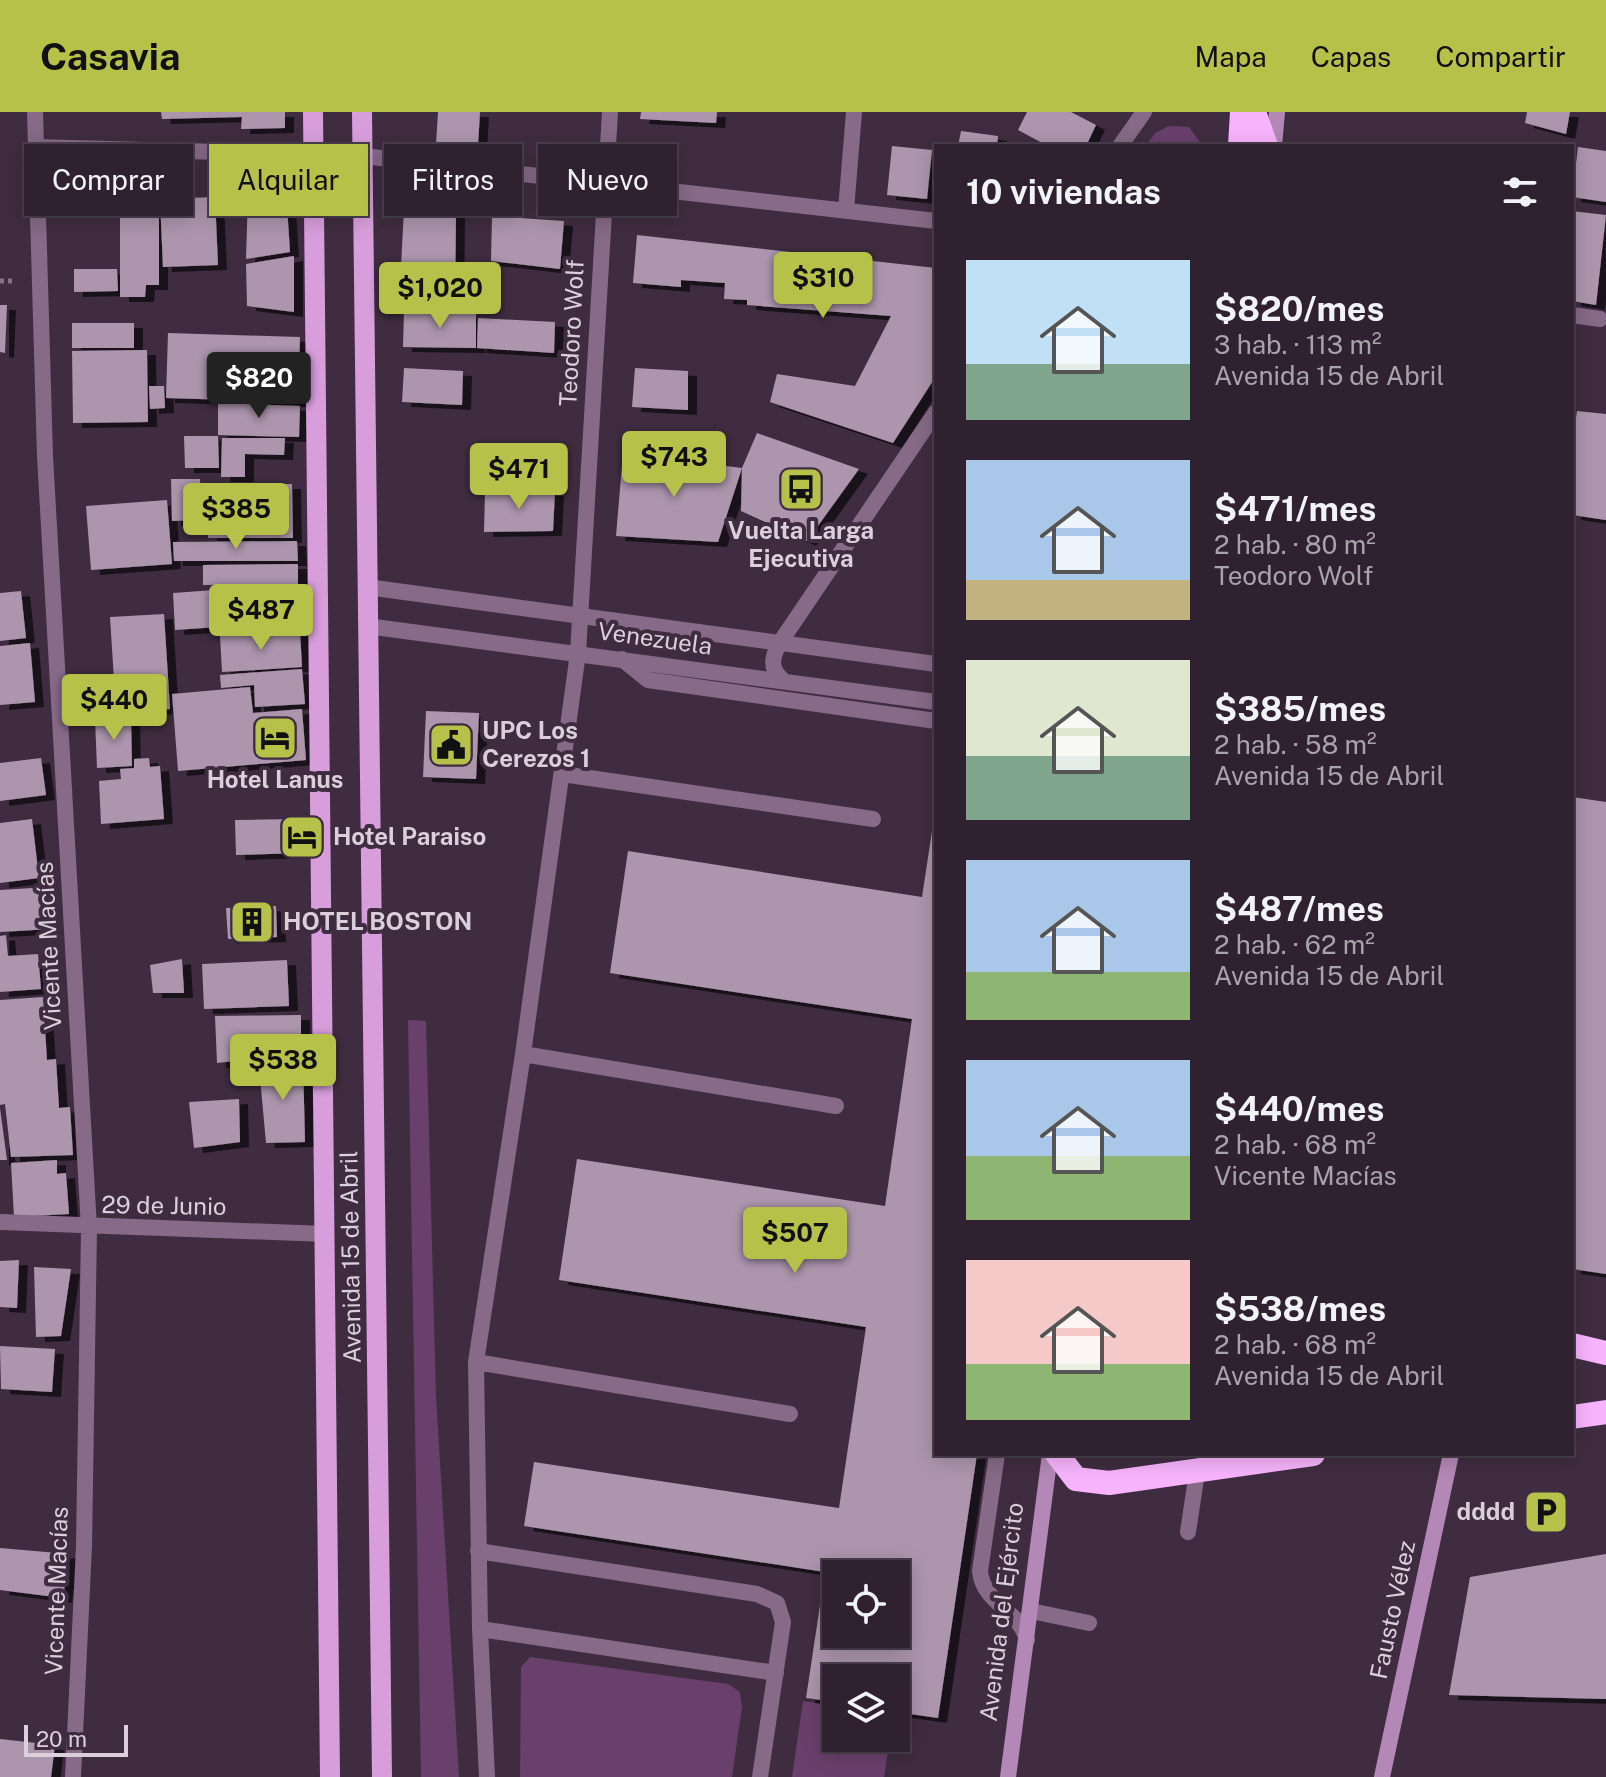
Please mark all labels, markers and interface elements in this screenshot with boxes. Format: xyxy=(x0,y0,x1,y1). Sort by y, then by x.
text: Casavia xyxy=(40,34,181,79)
text: Mapa xyxy=(1194,40,1267,73)
text: Capas xyxy=(1311,40,1391,73)
text: Compartir xyxy=(1435,40,1566,73)
chip: Comprar xyxy=(24,144,193,216)
chip: Alquilar xyxy=(209,144,368,216)
chip: Filtros xyxy=(384,144,522,216)
chip: Nuevo xyxy=(538,144,677,216)
icon: filters xyxy=(1498,170,1542,214)
text: 10 viviendas xyxy=(966,172,1161,212)
pin: $310 xyxy=(776,252,870,320)
street label: Teodoro Wolf xyxy=(553,259,589,407)
pin: $1,020 xyxy=(375,262,505,330)
text: $310 xyxy=(792,262,854,293)
text: $1,020 xyxy=(397,272,483,303)
text: $820/mes xyxy=(1214,289,1384,329)
icon: home xyxy=(1030,292,1126,388)
text: 3 hab. · 113 m² xyxy=(1214,329,1382,360)
pin: $820 xyxy=(212,352,306,420)
text: Avenida 15 de Abril xyxy=(1214,360,1444,391)
text: $820 xyxy=(225,362,293,393)
pin: $743 xyxy=(627,431,721,499)
text: $743 xyxy=(640,441,708,472)
pin: $471 xyxy=(472,443,566,511)
text: $471 xyxy=(488,453,550,484)
bus stop icon: Vuelta Larga Ejecutiva xyxy=(777,465,825,513)
pin: $385 xyxy=(189,483,283,551)
text: $471/mes xyxy=(1214,489,1376,529)
icon: home xyxy=(1030,492,1126,588)
text: $385 xyxy=(201,493,271,524)
place label: Vuelta Larga Ejecutiva xyxy=(728,516,874,572)
text: 2 hab. · 80 m² xyxy=(1214,529,1376,560)
text: Teodoro Wolf xyxy=(1214,560,1373,591)
pin: $487 xyxy=(214,584,308,652)
text: $487 xyxy=(227,594,295,625)
street label: Venezuela xyxy=(596,616,714,660)
pin: $440 xyxy=(67,674,161,742)
text: $440 xyxy=(80,684,148,715)
text: $385/mes xyxy=(1214,689,1386,729)
icon: home xyxy=(1030,692,1126,788)
hotel icon: Hotel Lanus xyxy=(251,714,299,762)
place label: UPC Los Cerezos 1 xyxy=(482,716,590,772)
public building icon: UPC Los Cerezos 1 xyxy=(427,721,475,769)
text: 2 hab. · 58 m² xyxy=(1214,729,1377,760)
text: Avenida 15 de Abril xyxy=(1214,760,1444,791)
place label: Hotel Lanus xyxy=(207,765,343,793)
hotel icon: Hotel Paraiso xyxy=(278,813,326,861)
place label: Hotel Paraiso xyxy=(333,822,486,850)
street label: Vicente Macías xyxy=(30,861,66,1031)
text: $487/mes xyxy=(1214,889,1384,929)
icon: home xyxy=(1030,892,1126,988)
building icon: HOTEL BOSTON xyxy=(228,898,276,946)
place label: HOTEL BOSTON xyxy=(283,907,472,935)
text: 2 hab. · 62 m² xyxy=(1214,929,1375,960)
text: Avenida 15 de Abril xyxy=(1214,960,1444,991)
pin: $538 xyxy=(236,1034,330,1102)
text: $538 xyxy=(248,1044,318,1075)
text: $440/mes xyxy=(1214,1089,1385,1129)
icon: home xyxy=(1030,1092,1126,1188)
text: 2 hab. · 68 m² xyxy=(1214,1129,1376,1160)
street label: Avenida 15 de Abril xyxy=(334,1150,366,1364)
text: Vicente Macías xyxy=(1214,1160,1397,1191)
street label: 29 de Junio xyxy=(101,1190,227,1220)
pin: $507 xyxy=(748,1207,842,1275)
text: $507 xyxy=(761,1217,829,1248)
text: $538/mes xyxy=(1214,1289,1386,1329)
icon: home xyxy=(1030,1292,1126,1388)
text: 2 hab. · 68 m² xyxy=(1214,1329,1376,1360)
text: Avenida 15 de Abril xyxy=(1214,1360,1444,1391)
parking icon: dddd xyxy=(1522,1488,1570,1536)
place label: dddd xyxy=(1457,1497,1515,1525)
street label: Avenida del Ejército xyxy=(974,1501,1028,1723)
street label: Vicente Macías xyxy=(39,1506,73,1676)
street label: Fausto Vélez xyxy=(1364,1538,1420,1682)
map controls xyxy=(822,1560,910,1752)
button: locate xyxy=(822,1560,910,1648)
button: layers xyxy=(822,1664,910,1752)
scale bar xyxy=(24,1721,128,1757)
text: 20 m xyxy=(36,1726,87,1752)

